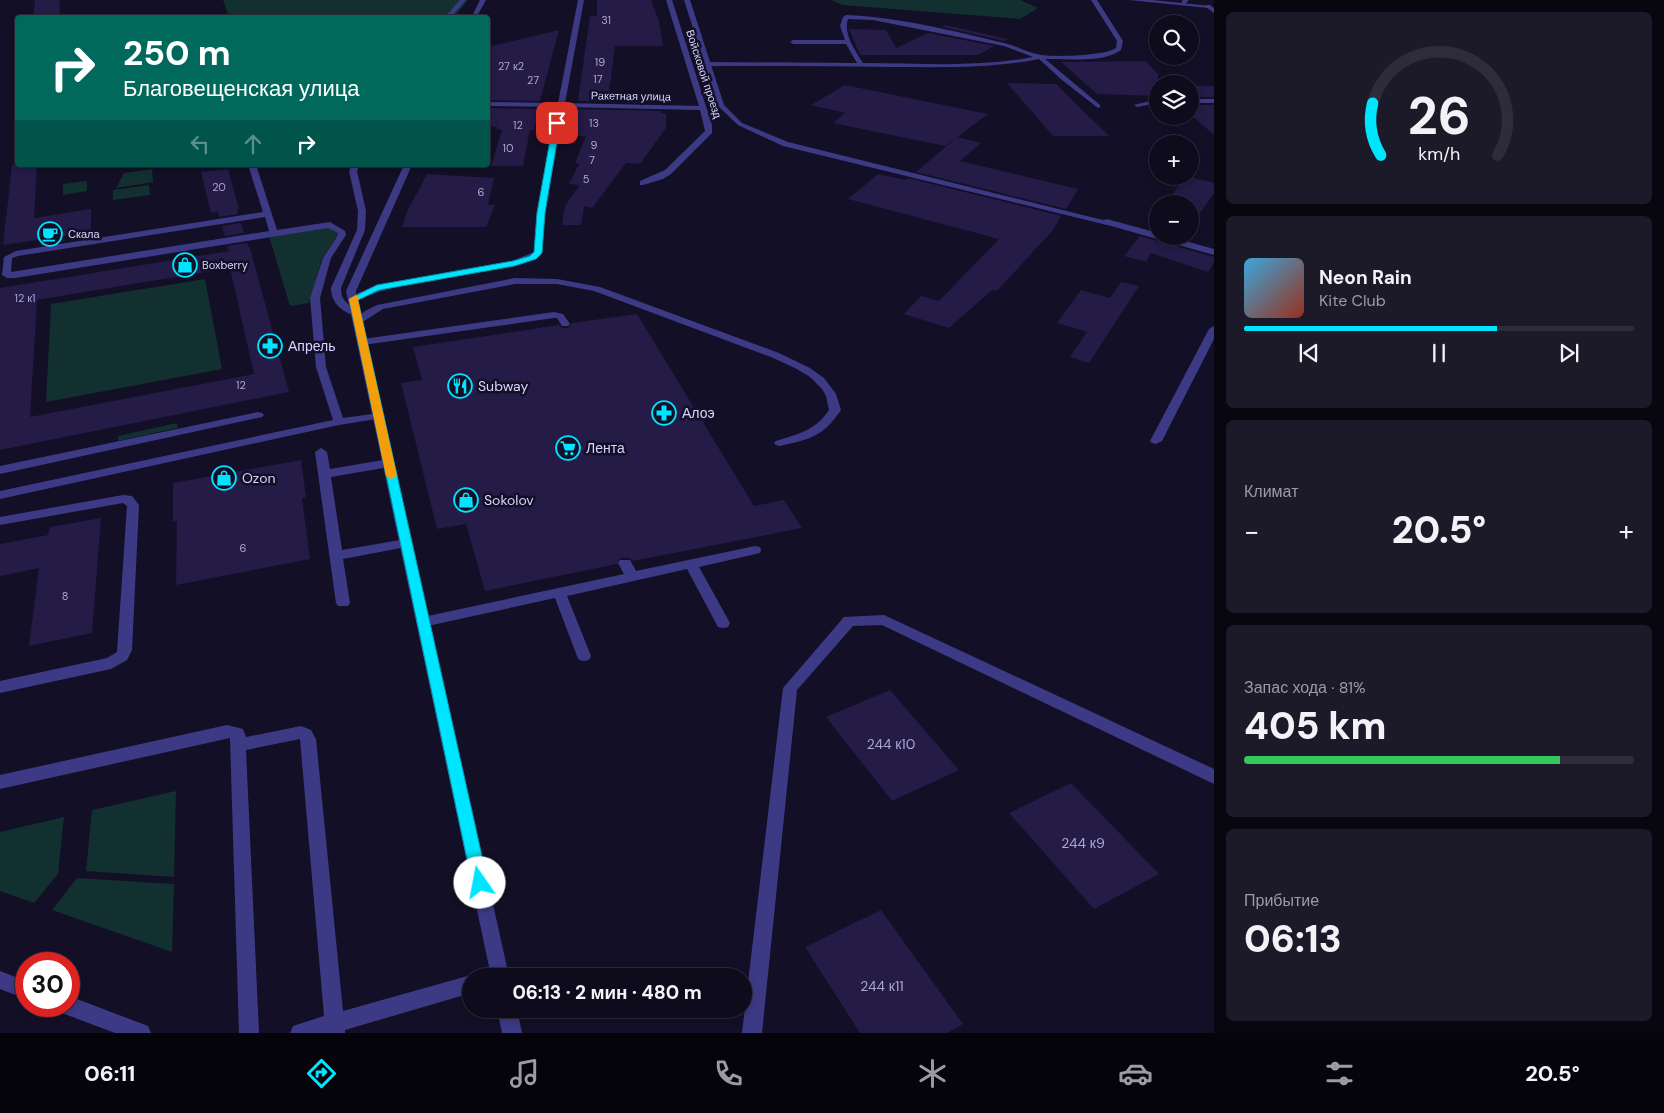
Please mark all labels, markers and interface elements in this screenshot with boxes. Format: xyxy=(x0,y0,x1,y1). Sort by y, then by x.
house number: 31 xyxy=(601,13,611,27)
map controls xyxy=(1149,15,1199,245)
button: search xyxy=(1149,15,1199,65)
street label: Войсковой проезд xyxy=(683,28,725,121)
text: 250 m xyxy=(123,30,231,76)
icon: right xyxy=(40,35,105,100)
house number: 19 xyxy=(595,55,605,69)
house number: 27 к2 xyxy=(498,59,524,73)
house number: 17 xyxy=(593,72,603,86)
house number: 27 xyxy=(527,73,539,87)
text: Благовещенская улица xyxy=(123,74,360,103)
button: layers xyxy=(1149,75,1199,125)
text: 26 xyxy=(1408,82,1470,150)
street label: Ракетная улица xyxy=(591,88,672,104)
pin xyxy=(536,102,578,144)
icon: arrive xyxy=(543,109,571,137)
house number: 13 xyxy=(589,116,599,130)
house number: 12 xyxy=(513,118,523,132)
icon: left xyxy=(186,130,214,158)
icon: ahead xyxy=(239,130,267,158)
icon: right xyxy=(292,130,320,158)
button: + xyxy=(1149,135,1199,185)
house number: 9 xyxy=(591,138,598,152)
house number: 10 xyxy=(503,141,513,155)
text: km/h xyxy=(1418,142,1460,166)
house number: 7 xyxy=(589,153,595,167)
house number: 5 xyxy=(583,172,590,186)
house number: 20 xyxy=(212,180,226,194)
house number: 6 xyxy=(478,185,485,199)
button: − xyxy=(1149,195,1199,245)
cafe icon: Скала xyxy=(37,221,63,247)
place label: Скала xyxy=(68,227,101,241)
shop icon: Boxberry xyxy=(172,252,198,278)
place label: Boxberry xyxy=(202,258,248,272)
text: Neon Rain xyxy=(1319,265,1412,290)
text: Kite Club xyxy=(1319,290,1386,311)
house number: 12 к1 xyxy=(15,291,35,305)
pharmacy icon: Апрель xyxy=(257,333,283,359)
place label: Апрель xyxy=(288,337,336,355)
icon: previous xyxy=(1295,339,1323,367)
icon: pause xyxy=(1425,339,1453,367)
icon: next xyxy=(1555,339,1583,367)
restaurant icon: Subway xyxy=(447,373,473,399)
place label: Subway xyxy=(478,377,528,395)
house number: 12 xyxy=(236,378,246,392)
pharmacy icon: Алоэ xyxy=(651,400,677,426)
place label: Алоэ xyxy=(682,404,715,422)
supermarket icon: Лента xyxy=(555,435,581,461)
place label: Лента xyxy=(586,439,625,457)
shop icon: Ozon xyxy=(211,465,237,491)
place label: Ozon xyxy=(242,469,276,487)
text: Климат xyxy=(1244,481,1298,502)
shop icon: Sokolov xyxy=(453,487,479,513)
place label: Sokolov xyxy=(484,491,534,509)
text: 20.5° xyxy=(1392,505,1486,555)
text: − xyxy=(1244,513,1259,550)
text: + xyxy=(1619,513,1634,550)
house number: 6 xyxy=(240,541,247,555)
house number: 8 xyxy=(62,589,68,603)
text: Запас хода · 81% xyxy=(1244,677,1366,698)
text: 405 km xyxy=(1244,701,1386,751)
house number: 244 к10 xyxy=(867,735,915,753)
house number: 244 к9 xyxy=(1061,834,1105,852)
position arrow xyxy=(453,856,505,908)
text: Прибытие xyxy=(1244,890,1319,911)
text: 06:13 xyxy=(1244,914,1342,964)
speed limit sign: 30 xyxy=(15,952,80,1017)
house number: 244 к11 xyxy=(860,977,904,995)
text: 06:13 · 2 мин · 480 m xyxy=(512,980,702,1005)
icon: directions xyxy=(304,1056,339,1091)
icon: music xyxy=(507,1056,542,1091)
icon: phone xyxy=(711,1056,746,1091)
icon: climate xyxy=(915,1056,950,1091)
icon: car xyxy=(1118,1056,1153,1091)
icon: filters xyxy=(1322,1056,1357,1091)
text: 06:11 xyxy=(84,1059,135,1088)
text: 20.5° xyxy=(1525,1059,1580,1088)

